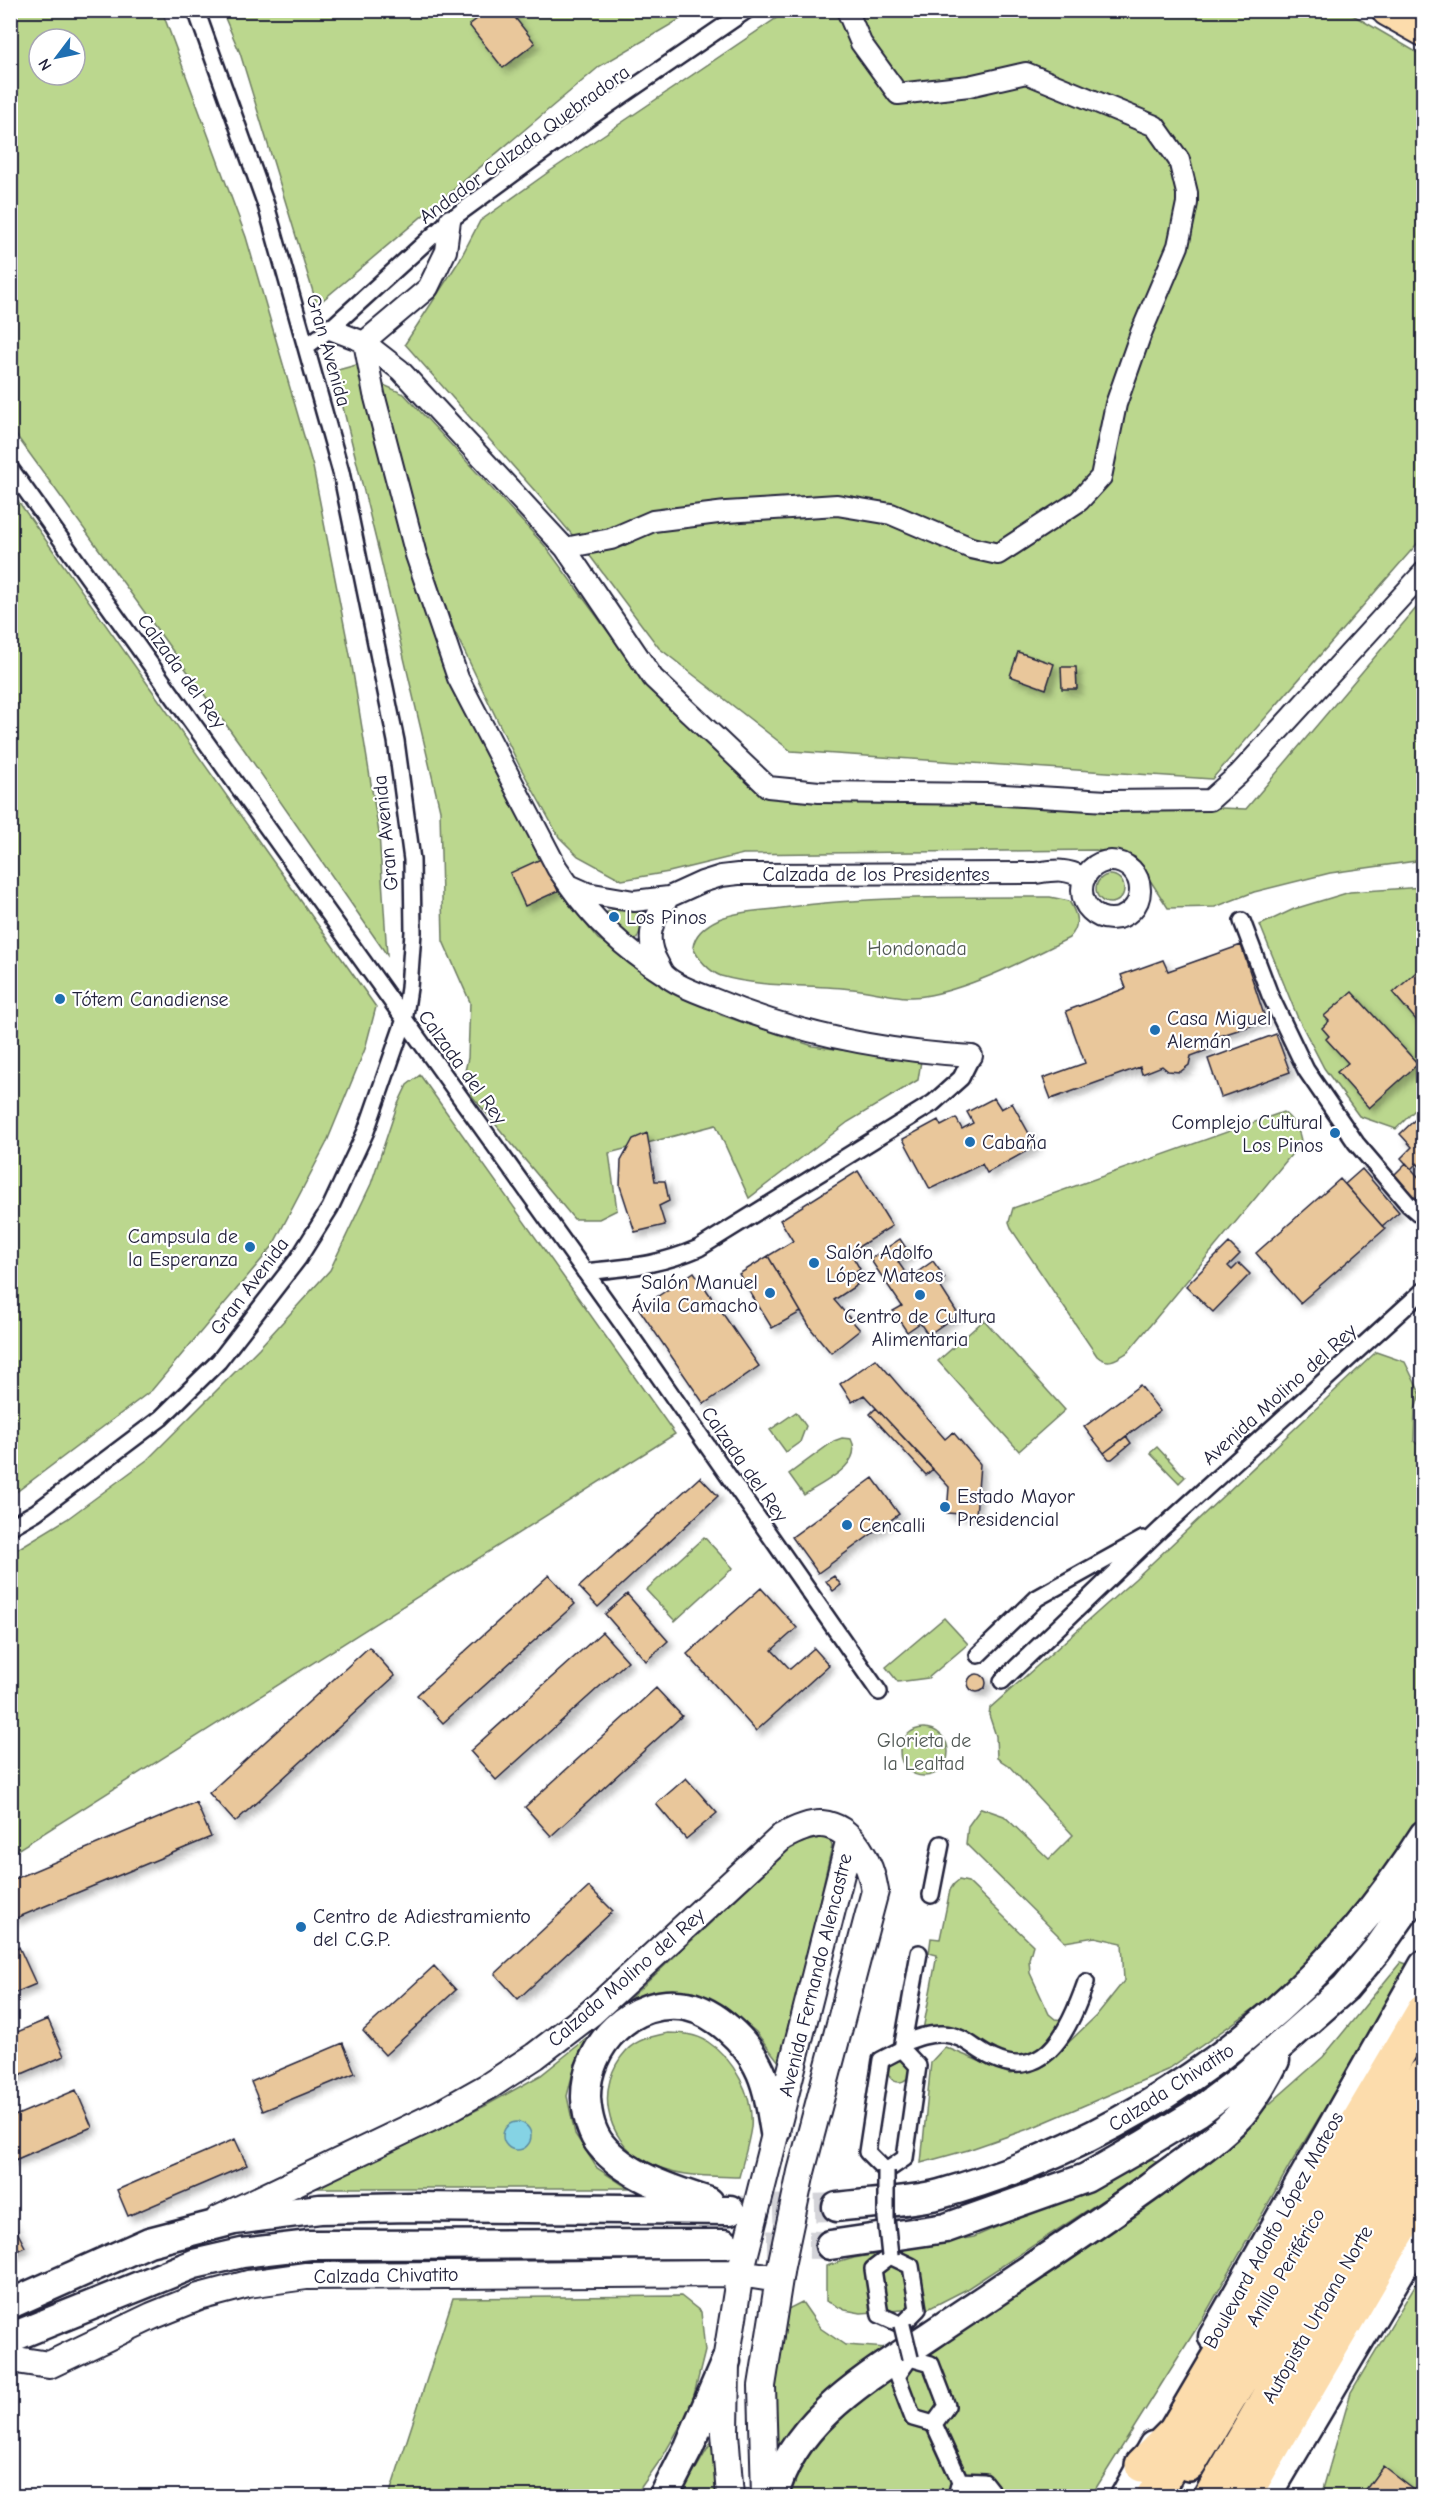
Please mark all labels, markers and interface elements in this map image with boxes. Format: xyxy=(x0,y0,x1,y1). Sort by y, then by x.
north arrow xyxy=(27,27,87,87)
text: N xyxy=(35,55,56,74)
street label: Andador Calzada Quebradora xyxy=(415,60,634,229)
street label: Gran Avenida xyxy=(301,291,356,409)
street label: Calzada del Rey xyxy=(132,610,231,733)
street label: Gran Avenida xyxy=(368,774,403,892)
street label: Calzada de los Presidentes xyxy=(762,863,990,886)
place label: Los Pinos xyxy=(626,906,707,929)
marker: Los Pinos xyxy=(607,910,621,924)
park label: Hondonada xyxy=(867,937,967,960)
place label: Tótem Canadiense xyxy=(72,988,229,1011)
marker: Tótem Canadiense xyxy=(53,992,67,1006)
street label: Calzada del Rey xyxy=(413,1006,512,1129)
place label: Casa Miguel Alemán xyxy=(1167,1007,1271,1053)
marker: Casa Miguel Alemán xyxy=(1148,1023,1162,1037)
place label: Complejo Cultural Los Pinos xyxy=(1172,1111,1323,1157)
marker: Complejo Cultural Los Pinos xyxy=(1328,1126,1342,1140)
place label: Cabaña xyxy=(982,1131,1047,1154)
marker: Cabaña xyxy=(963,1135,977,1149)
place label: Campsula de la Esperanza xyxy=(128,1225,238,1271)
street label: Gran Avenida xyxy=(205,1233,294,1340)
marker: Campsula de la Esperanza xyxy=(243,1240,257,1254)
place label: Salón Adolfo López Mateos xyxy=(826,1241,943,1287)
marker: Salón Adolfo López Mateos xyxy=(807,1256,821,1270)
place label: Salón Manuel Ávila Camacho xyxy=(632,1271,758,1317)
marker: Salón Manuel Ávila Camacho xyxy=(763,1286,777,1300)
marker: Centro de Cultura Alimentaria xyxy=(913,1288,927,1302)
place label: Centro de Cultura Alimentaria xyxy=(844,1305,996,1351)
street label: Avenida Molino del Rey xyxy=(1197,1319,1361,1470)
street label: Calzada del Rey xyxy=(696,1402,793,1526)
place label: Estado Mayor Presidencial xyxy=(957,1485,1075,1531)
marker: Estado Mayor Presidencial xyxy=(938,1500,952,1514)
place label: Cencalli xyxy=(859,1514,926,1537)
marker: Cencalli xyxy=(840,1518,854,1532)
park label: Glorieta de la Lealtad xyxy=(877,1729,971,1775)
street label: Avenida Fernando Alencastre xyxy=(774,1851,857,2099)
street label: Calzada Molino del Rey xyxy=(543,1903,709,2052)
place label: Centro de Adiestramiento del C.G.P. xyxy=(313,1905,531,1951)
marker: Centro de Adiestramiento del C.G.P. xyxy=(294,1920,308,1934)
street label: Calzada Chivatito xyxy=(1104,2038,1238,2137)
street label: Boulevard Adolfo López Mateos xyxy=(1199,2108,1348,2353)
street label: Anillo Periférico xyxy=(1241,2204,1330,2331)
street label: Autopista Urbana Norte xyxy=(1257,2222,1378,2407)
street label: Calzada Chivatito xyxy=(313,2263,459,2288)

